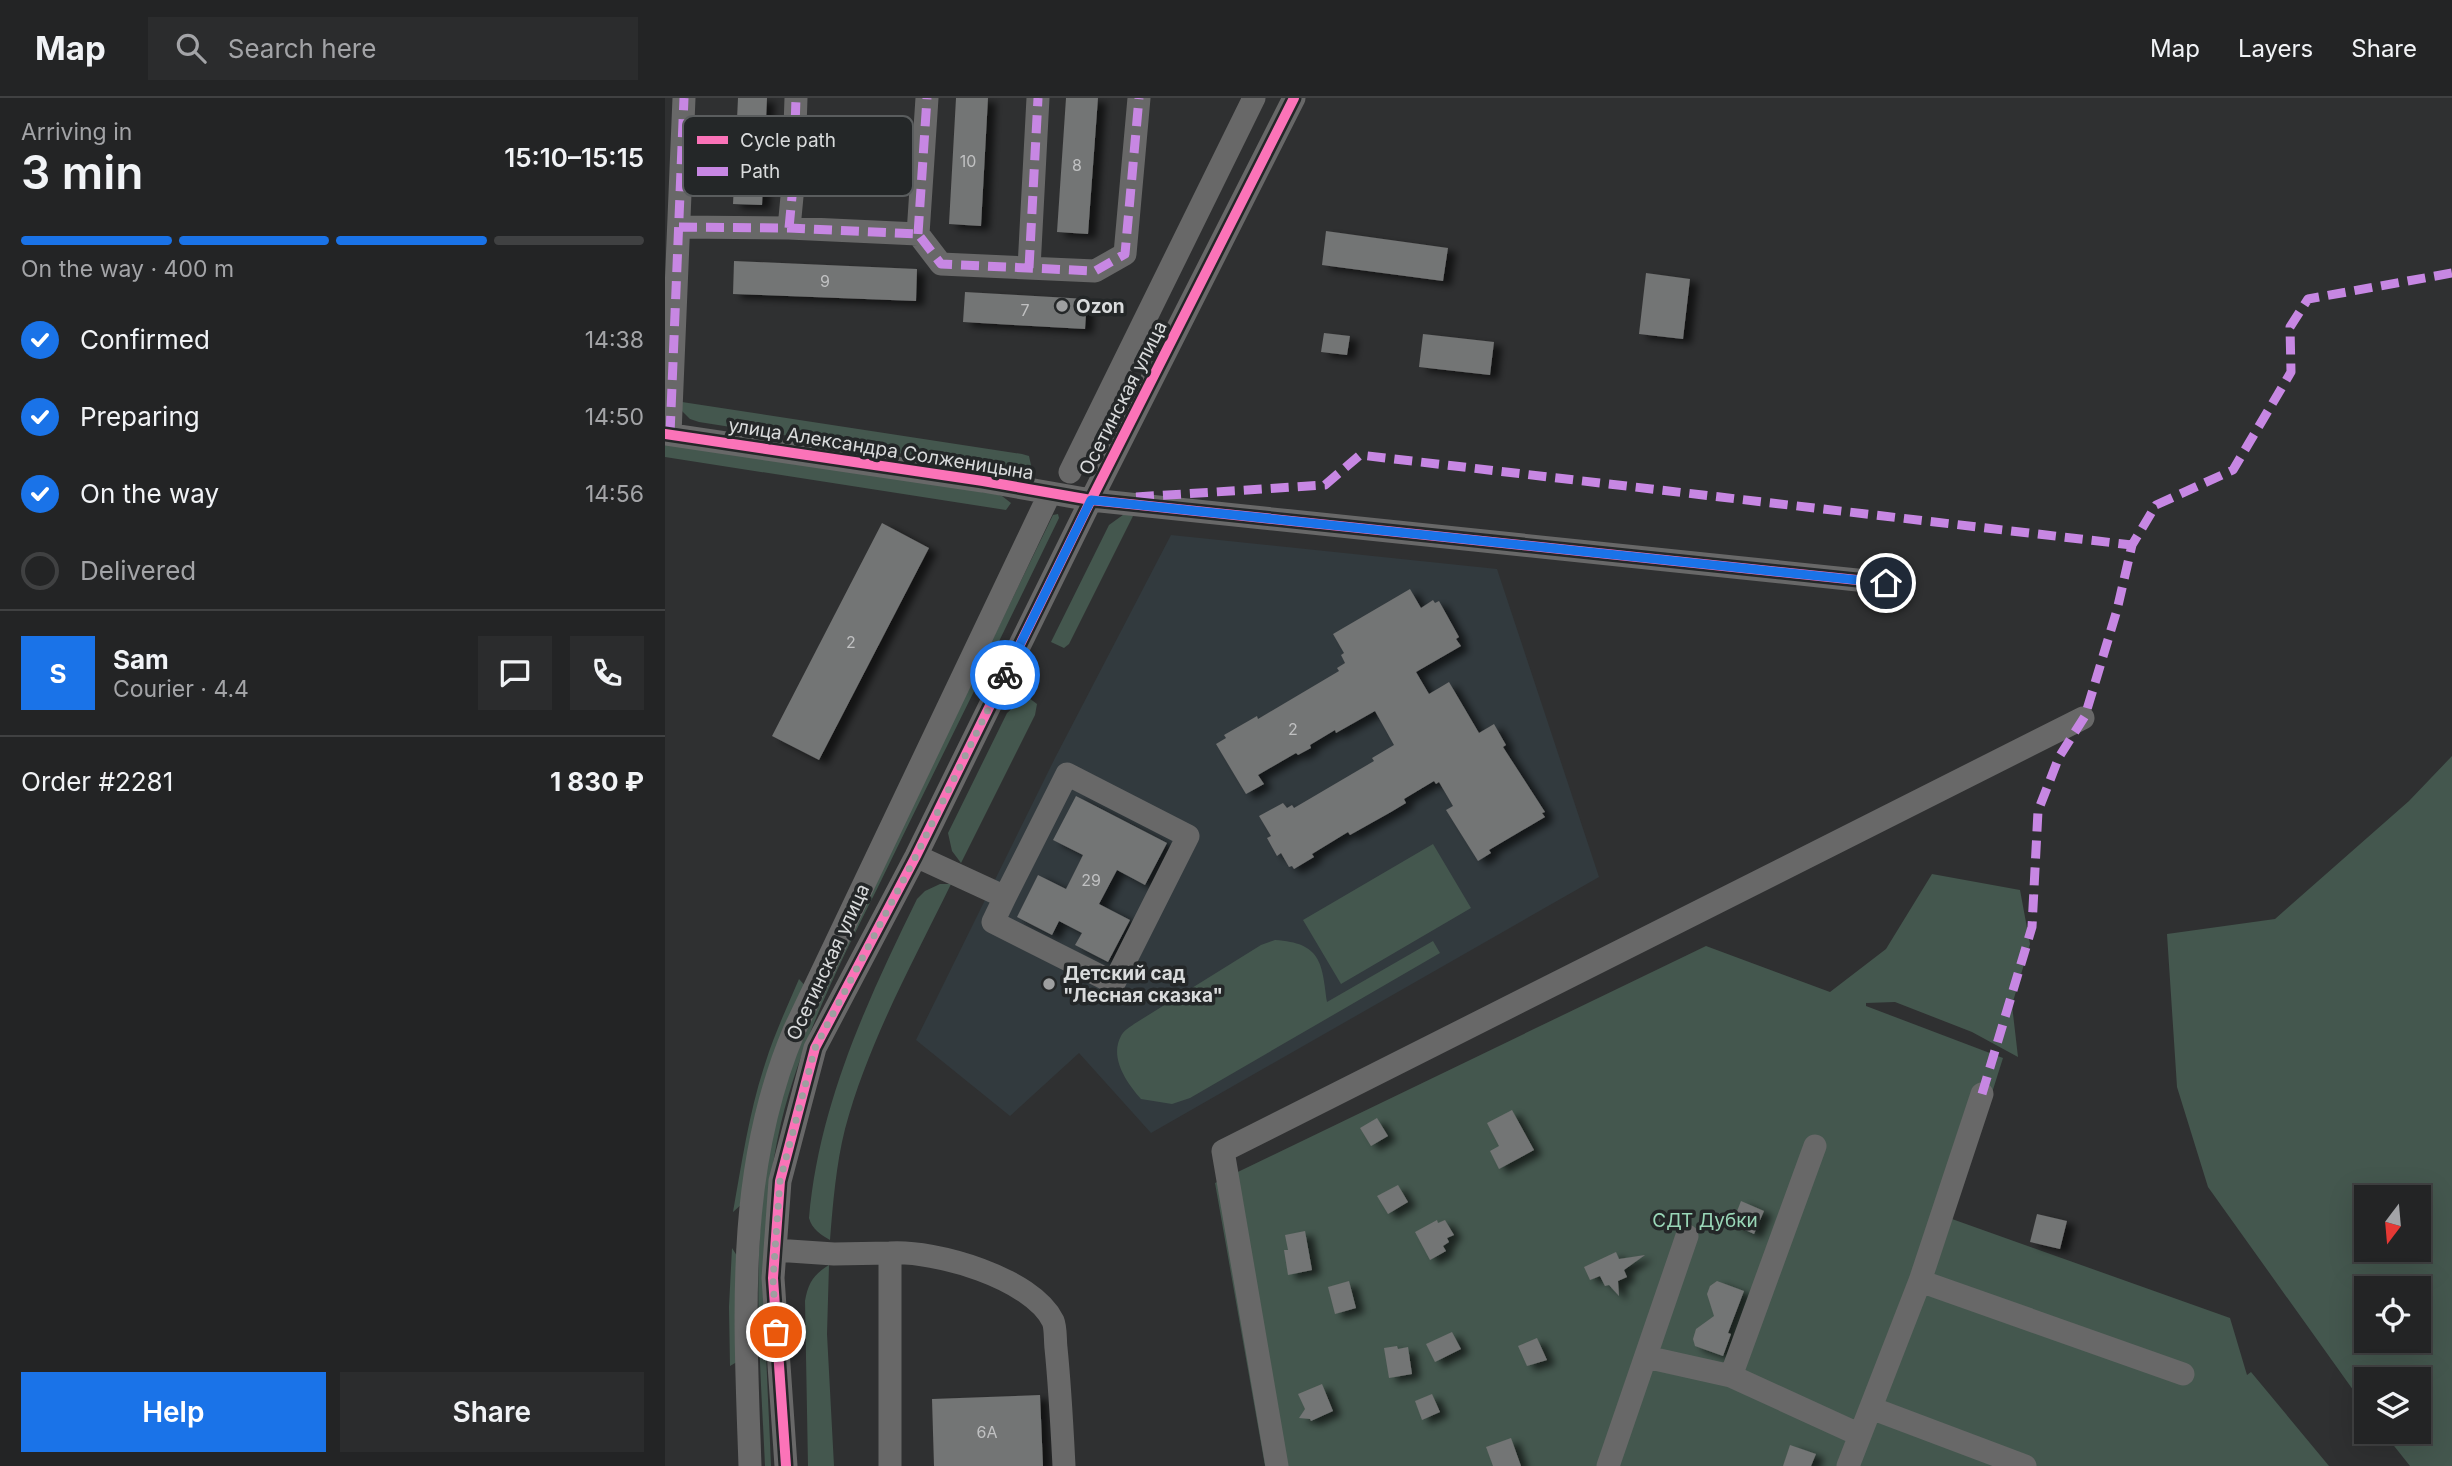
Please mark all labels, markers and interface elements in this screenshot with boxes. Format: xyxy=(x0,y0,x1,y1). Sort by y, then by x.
search box xyxy=(148,17,638,80)
text: Map xyxy=(35,28,106,68)
icon: search xyxy=(172,29,210,67)
text: Search here xyxy=(228,33,376,64)
text: Map xyxy=(2150,34,2200,63)
text: Layers xyxy=(2238,34,2313,63)
text: Share xyxy=(2351,34,2417,63)
legend xyxy=(683,116,913,196)
text: Arriving in xyxy=(21,118,132,146)
text: Cycle path xyxy=(740,129,836,152)
text: 15:10–15:15 xyxy=(504,142,644,173)
text: 3 min xyxy=(21,144,143,200)
house number: 10 xyxy=(960,151,976,171)
house number: 8 xyxy=(1072,155,1082,175)
text: Path xyxy=(740,160,780,183)
text: On the way · 400 m xyxy=(21,255,234,283)
house number: 9 xyxy=(820,271,830,291)
place label: Ozon xyxy=(1076,295,1125,318)
marker: Ozon xyxy=(1054,298,1070,314)
house number: 7 xyxy=(1020,300,1030,320)
street label: Осетинская улица xyxy=(1074,317,1172,479)
icon: check xyxy=(21,321,59,359)
text: Confirmed xyxy=(80,324,210,355)
text: 14:38 xyxy=(585,326,644,354)
icon: check xyxy=(21,398,59,436)
text: Preparing xyxy=(80,401,200,432)
text: 14:50 xyxy=(585,403,644,431)
street label: улица Александра Солженицына xyxy=(727,413,1035,485)
icon: check xyxy=(21,475,59,513)
text: On the way xyxy=(80,478,219,509)
text: 14:56 xyxy=(585,480,644,508)
pin xyxy=(1856,553,1916,613)
text: Delivered xyxy=(80,555,196,586)
icon: home xyxy=(1867,564,1905,602)
house number: 2 xyxy=(846,632,856,652)
button: chat xyxy=(478,636,552,710)
button: phone xyxy=(570,636,644,710)
courier xyxy=(970,640,1040,710)
text: Sam xyxy=(113,644,169,675)
icon: bike xyxy=(986,656,1024,694)
text: S xyxy=(49,658,67,689)
text: Courier · 4.4 xyxy=(113,675,249,703)
house number: 2 xyxy=(1288,719,1298,739)
text: Order #2281 xyxy=(21,766,173,797)
text: 1 830 ₽ xyxy=(550,766,644,797)
house number: 29 xyxy=(1081,870,1101,890)
street label: Осетинская улица xyxy=(782,880,874,1044)
place label: Детский сад "Лесная сказка" xyxy=(1063,962,1223,1007)
marker: Детский сад "Лесная сказка" xyxy=(1041,976,1057,992)
north arrow xyxy=(2354,1185,2431,1262)
map controls xyxy=(2354,1185,2431,1444)
park label: СДТ Дубки xyxy=(1652,1209,1758,1232)
button: locate xyxy=(2354,1276,2431,1353)
pin xyxy=(746,1302,806,1362)
icon: bag xyxy=(757,1313,795,1351)
button: layers xyxy=(2354,1367,2431,1444)
button: Help xyxy=(21,1372,326,1452)
button: Share xyxy=(340,1372,644,1452)
house number: 6А xyxy=(977,1422,997,1442)

